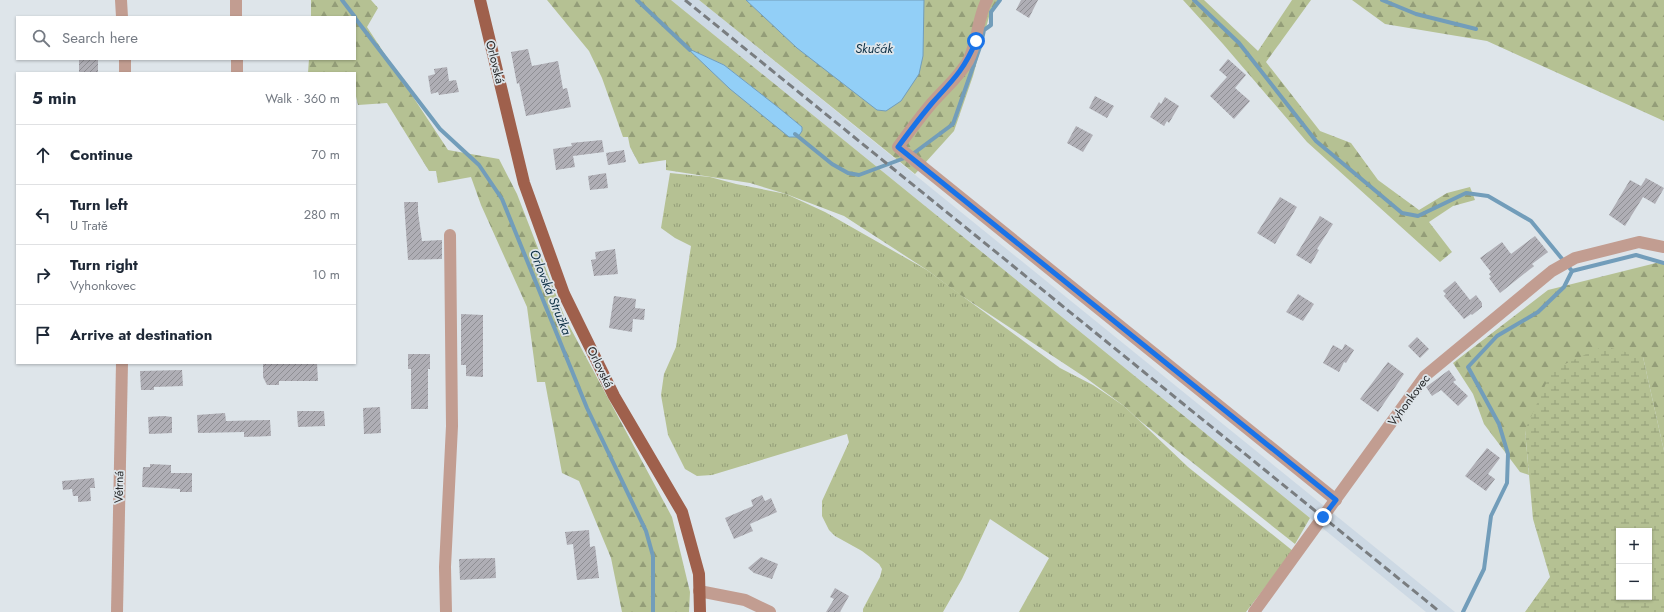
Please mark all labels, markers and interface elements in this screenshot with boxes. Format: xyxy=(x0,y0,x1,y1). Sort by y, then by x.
search box xyxy=(16,16,356,60)
icon: search xyxy=(30,27,52,49)
text: Search here xyxy=(62,27,138,49)
route start xyxy=(967,32,985,50)
street label: Orlovská xyxy=(481,38,509,86)
water label: Skučák xyxy=(855,39,893,58)
text: 5 min xyxy=(32,86,76,110)
text: Walk · 360 m xyxy=(265,89,340,108)
icon: ahead xyxy=(32,144,54,166)
text: Continue xyxy=(70,144,133,166)
text: 70 m xyxy=(311,145,340,164)
text: Turn left xyxy=(70,194,128,216)
icon: left xyxy=(32,204,54,226)
text: 280 m xyxy=(304,205,340,224)
text: U Tratě xyxy=(70,216,108,235)
water label: Orlovská Stružka xyxy=(525,247,576,338)
text: Turn right xyxy=(70,254,138,276)
icon: right xyxy=(32,264,54,286)
text: 10 m xyxy=(312,265,340,284)
text: Vyhonkovec xyxy=(70,276,136,295)
icon: arrive xyxy=(32,324,54,346)
text: Arrive at destination xyxy=(70,324,212,346)
street label: Orlovská xyxy=(582,343,618,391)
street label: Vyhonkovec xyxy=(1384,370,1435,430)
street label: Větrná xyxy=(110,471,128,503)
route end xyxy=(1314,508,1332,526)
map controls xyxy=(1616,528,1652,600)
button: + xyxy=(1616,528,1652,564)
button: − xyxy=(1616,564,1652,600)

